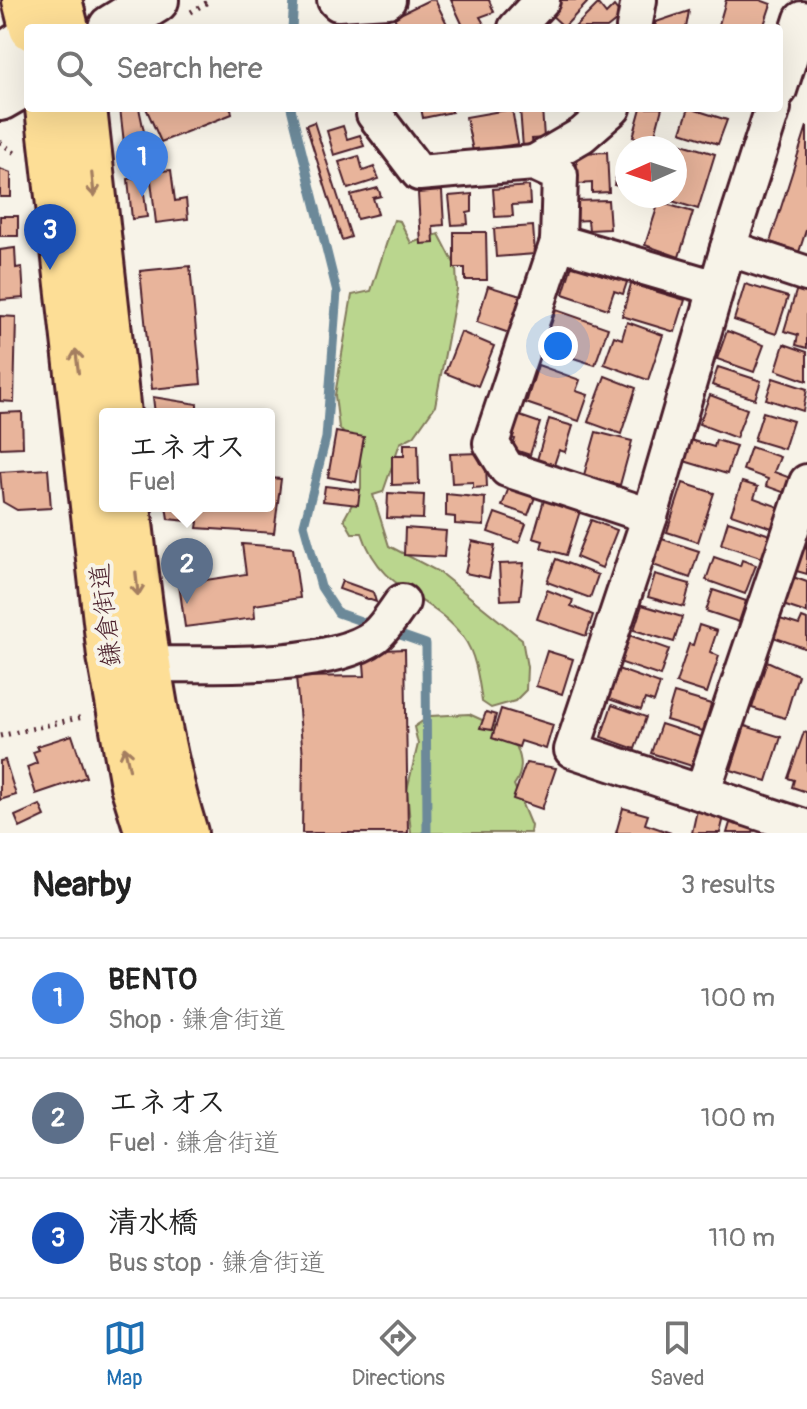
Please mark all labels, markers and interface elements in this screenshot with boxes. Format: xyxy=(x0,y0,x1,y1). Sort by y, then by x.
search box xyxy=(24,24,783,112)
icon: search xyxy=(52,46,96,90)
text: Search here xyxy=(116,50,263,87)
pin: 1 xyxy=(116,131,168,197)
north arrow xyxy=(615,136,687,208)
one-way arrow xyxy=(86,171,101,198)
pin: 3 xyxy=(24,204,76,270)
your location xyxy=(538,326,578,366)
one-way arrow xyxy=(70,348,85,375)
popup xyxy=(99,408,275,512)
text: エネオス xyxy=(128,429,246,466)
text: Fuel xyxy=(128,466,176,498)
pin: 2 xyxy=(161,538,213,604)
street label: 鎌倉街道 xyxy=(84,561,128,669)
one-way arrow xyxy=(130,570,145,596)
one-way arrow xyxy=(119,746,134,771)
text: Nearby xyxy=(32,864,131,907)
text: 3 results xyxy=(681,869,775,901)
text: BENTO xyxy=(108,961,197,998)
text: 1 xyxy=(53,982,63,1014)
text: 100 m xyxy=(701,982,775,1014)
text: Shop · 鎌倉街道 xyxy=(108,1004,286,1036)
text: エネオス xyxy=(108,1084,226,1121)
text: 2 xyxy=(51,1102,65,1134)
text: 100 m xyxy=(701,1102,775,1134)
text: Fuel · 鎌倉街道 xyxy=(108,1127,279,1159)
text: 清水橋 xyxy=(108,1204,198,1241)
text: 3 xyxy=(51,1222,65,1254)
text: 110 m xyxy=(708,1222,775,1254)
text: Bus stop · 鎌倉街道 xyxy=(108,1247,325,1279)
tab: Map xyxy=(103,1316,147,1392)
tab: Directions xyxy=(352,1316,445,1392)
tab: Saved xyxy=(650,1316,704,1392)

